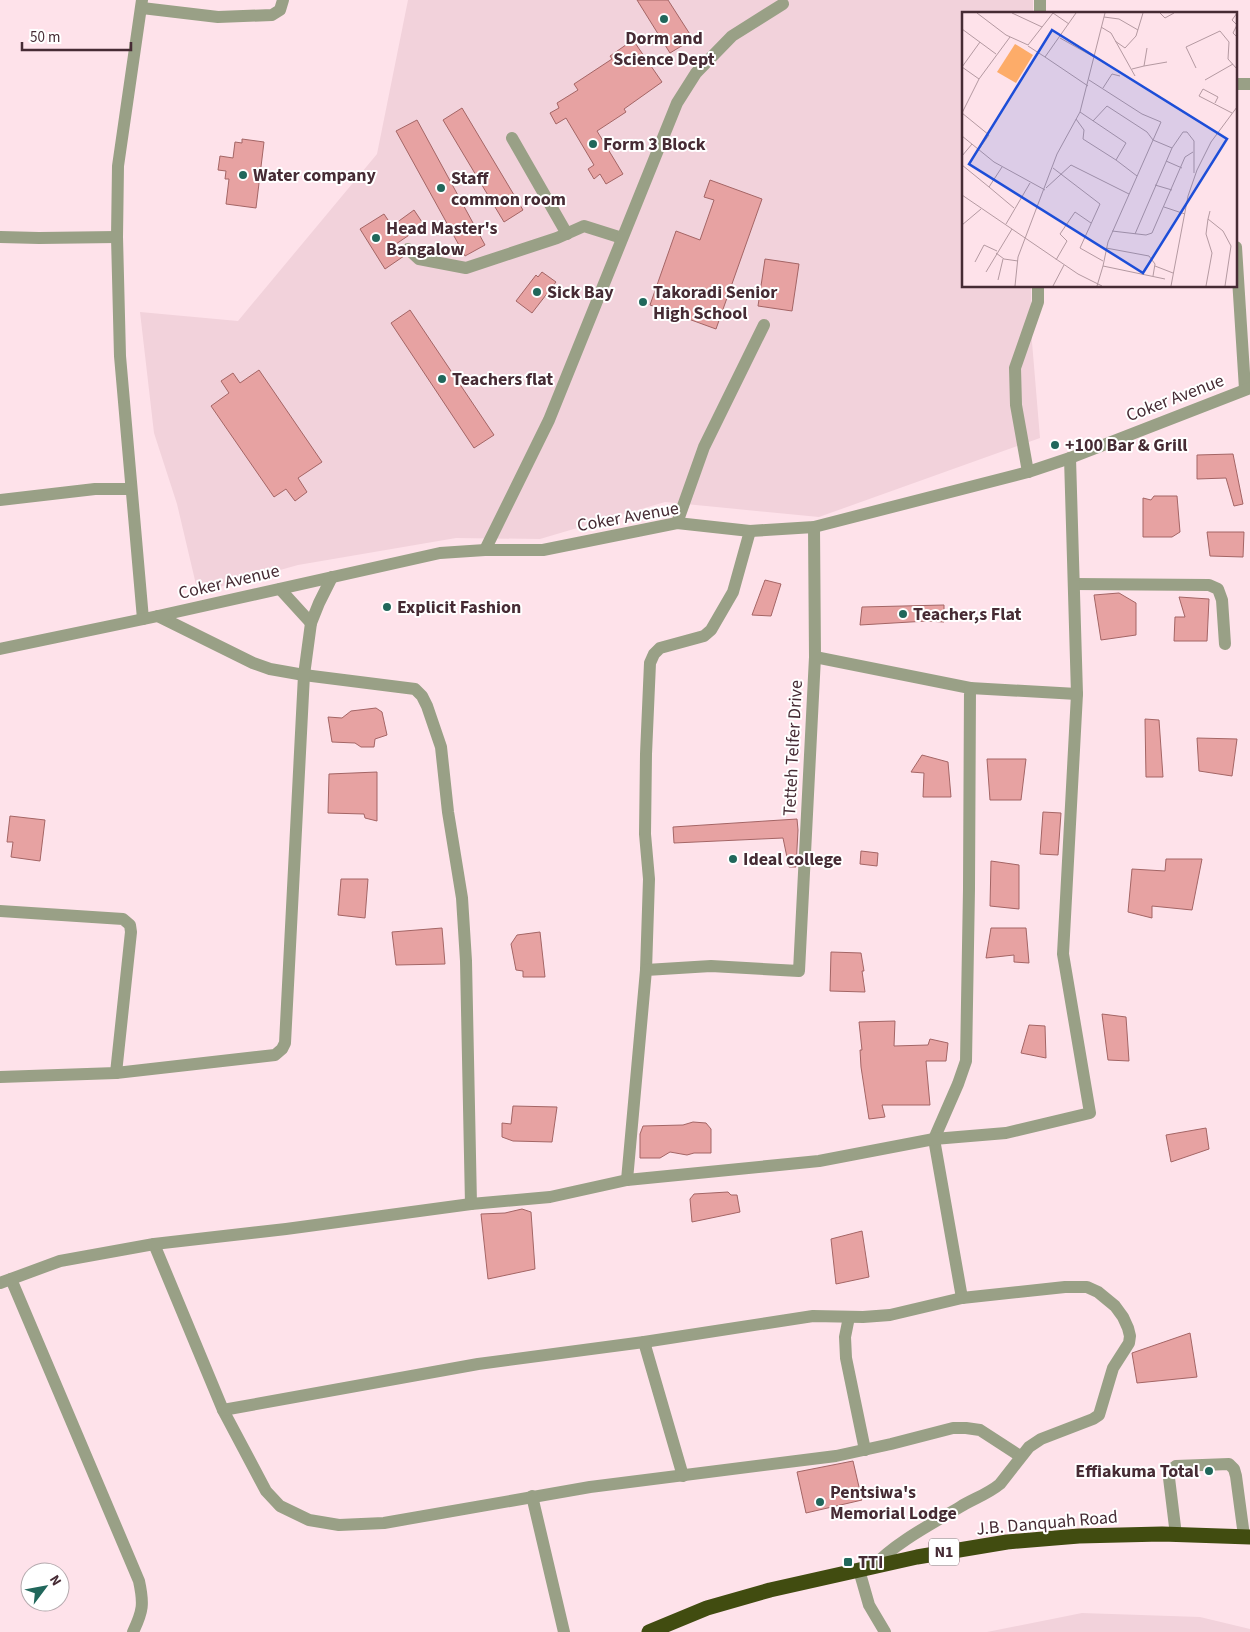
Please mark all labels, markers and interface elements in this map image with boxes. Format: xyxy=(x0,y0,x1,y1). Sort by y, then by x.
inset map xyxy=(962,12,1238,288)
marker: Dorm and Science Dept xyxy=(658,13,670,25)
scale bar xyxy=(22,20,131,52)
place label: Dorm and Science Dept xyxy=(613,26,715,72)
text: 50 m xyxy=(30,27,60,48)
place label: Form 3 Block xyxy=(603,132,706,157)
marker: Form 3 Block xyxy=(587,138,599,150)
place label: Water company xyxy=(253,163,376,188)
place label: Staff common room xyxy=(451,166,566,212)
marker: Water company xyxy=(237,169,249,181)
marker: Staff common room xyxy=(435,182,447,194)
place label: Head Master's Bangalow xyxy=(386,216,498,262)
marker: Head Master's Bangalow xyxy=(370,232,382,244)
place label: Sick Bay xyxy=(547,280,614,305)
place label: Takoradi Senior High School xyxy=(653,280,778,326)
marker: Sick Bay xyxy=(531,286,543,298)
marker: Takoradi Senior High School xyxy=(637,296,649,308)
place label: Teachers flat xyxy=(452,367,553,392)
street label: Coker Avenue xyxy=(1122,368,1228,428)
marker: Teachers flat xyxy=(436,373,448,385)
place label: +100 Bar & Grill xyxy=(1065,433,1187,458)
marker: +100 Bar & Grill xyxy=(1049,439,1061,451)
street label: Coker Avenue xyxy=(575,496,681,538)
street label: Coker Avenue xyxy=(176,558,282,606)
place label: Explicit Fashion xyxy=(397,595,521,620)
marker: Explicit Fashion xyxy=(381,601,393,613)
place label: Teacher,s Flat xyxy=(913,602,1022,627)
marker: Teacher,s Flat xyxy=(897,608,909,620)
street label: Tetteh Telfer Drive xyxy=(777,679,809,817)
place label: Ideal college xyxy=(743,847,842,872)
marker: Ideal college xyxy=(727,853,739,865)
place label: Effiakuma Total xyxy=(1075,1459,1199,1484)
marker: Effiakuma Total xyxy=(1203,1465,1215,1477)
place label: Pentsiwa's Memorial Lodge xyxy=(830,1480,957,1526)
marker: Pentsiwa's Memorial Lodge xyxy=(814,1496,826,1508)
street label: J.B. Danquah Road xyxy=(975,1504,1119,1542)
road number: N1 xyxy=(929,1538,959,1565)
place label: TTI xyxy=(858,1550,883,1575)
marker: TTI xyxy=(842,1556,854,1568)
north arrow xyxy=(20,1562,70,1612)
text: N xyxy=(44,1571,66,1590)

